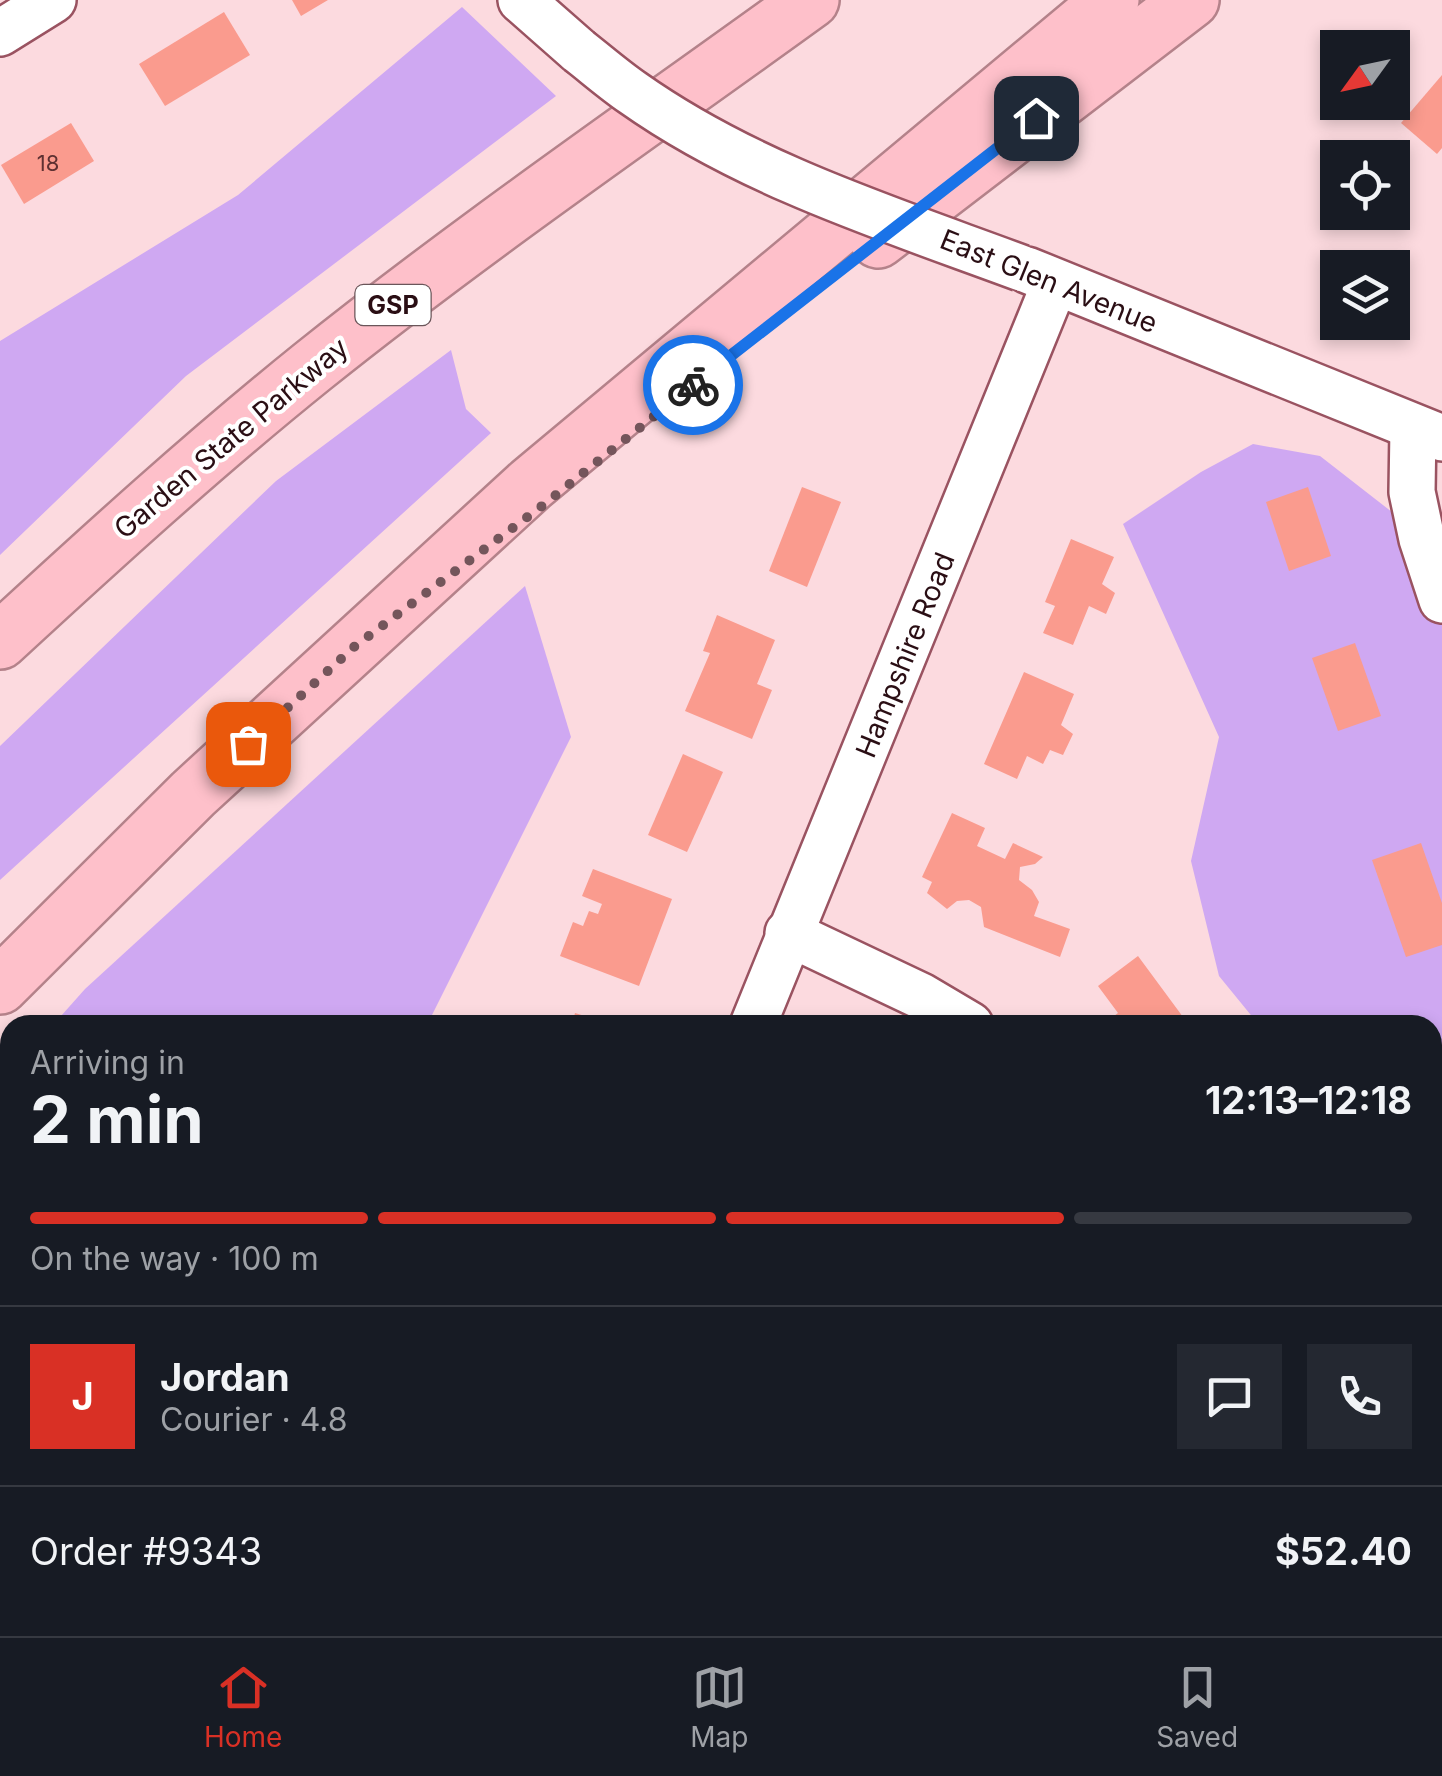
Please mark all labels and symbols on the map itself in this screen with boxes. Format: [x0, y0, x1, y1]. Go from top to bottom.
north arrow [1320, 30, 1410, 120]
pin [994, 76, 1079, 161]
house number: 18 [37, 150, 59, 176]
street label: East Glen Avenue [935, 222, 1163, 340]
road number: GSP [356, 285, 430, 325]
street label: Garden State Parkway [107, 330, 355, 546]
courier [643, 335, 743, 435]
street label: Hampshire Road [848, 548, 962, 762]
pin [206, 702, 291, 787]

